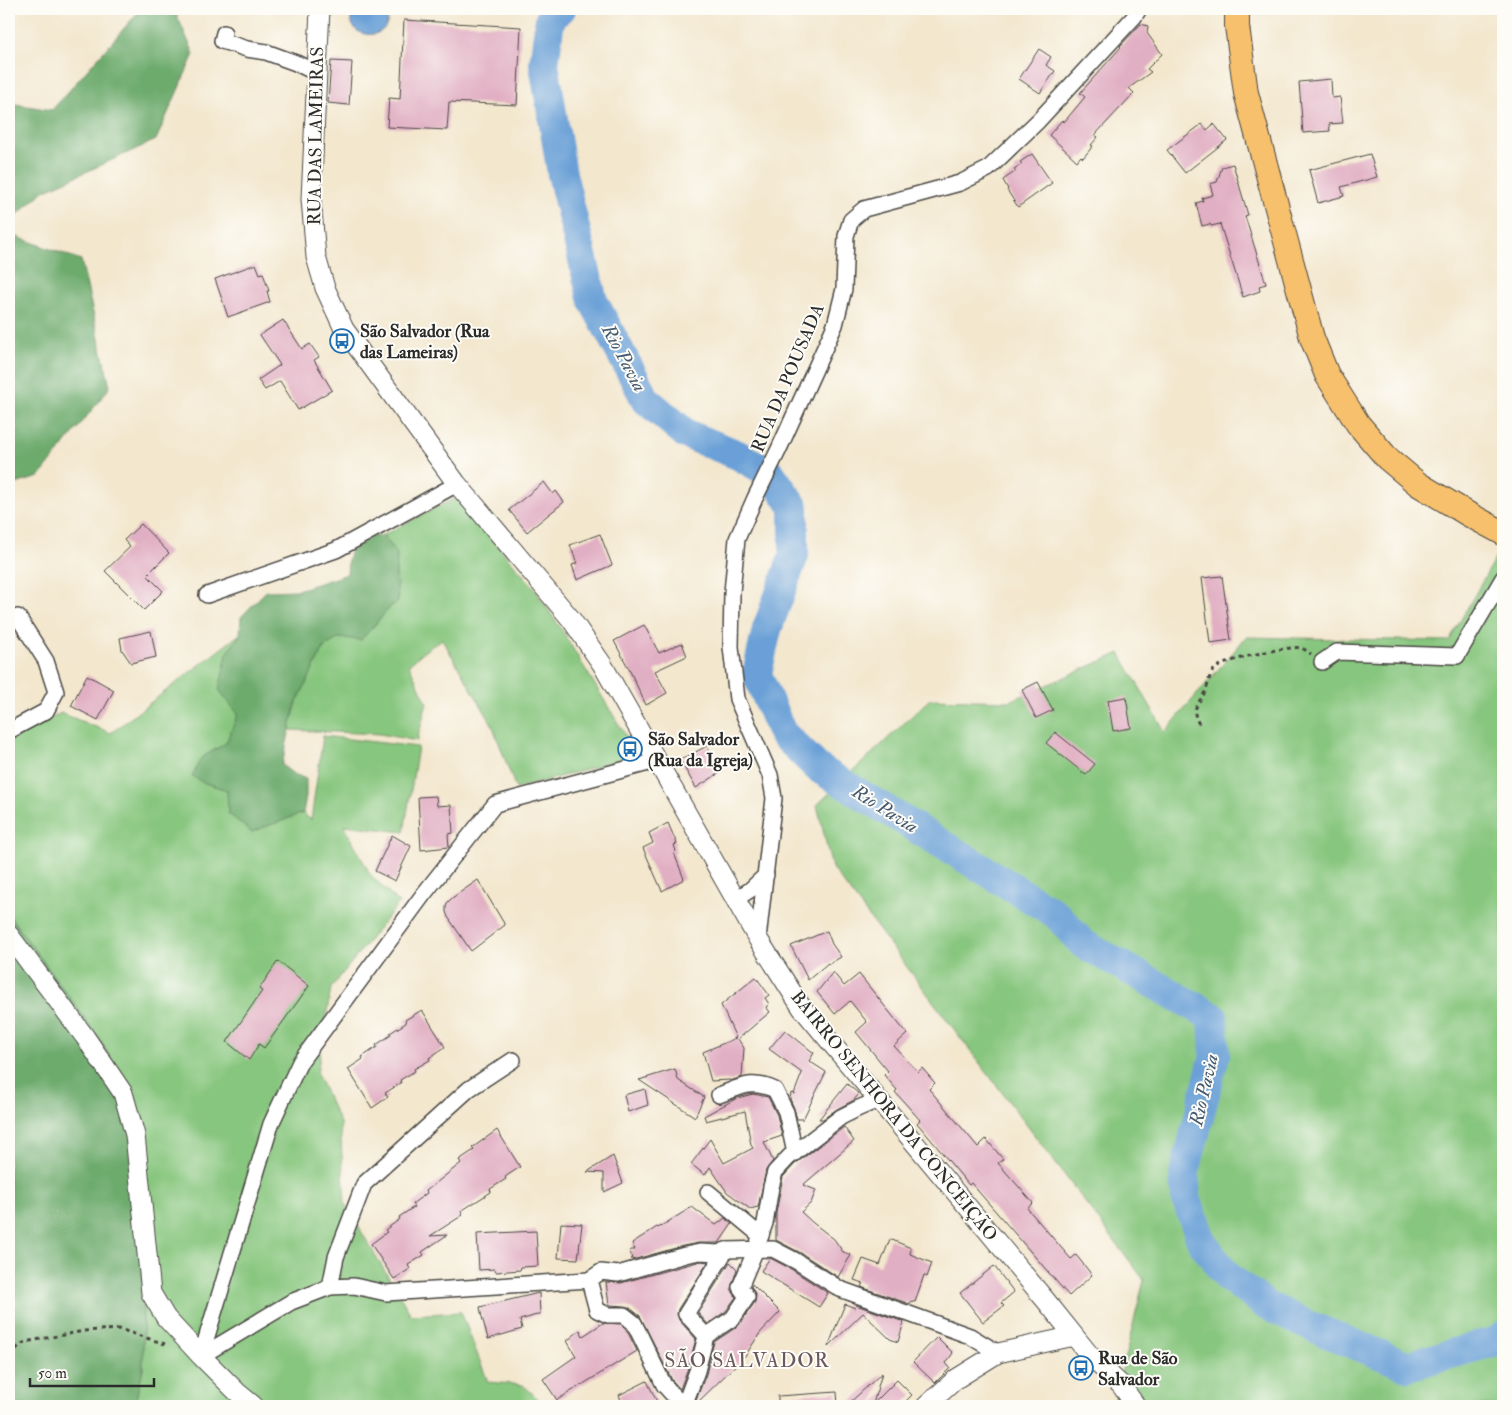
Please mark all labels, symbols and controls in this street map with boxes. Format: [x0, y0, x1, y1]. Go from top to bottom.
street label: RUA DAS LAMEIRAS [303, 46, 329, 226]
street label: RUA DA POUSADA [746, 300, 830, 456]
water label: Rio Pavia [596, 319, 652, 396]
place label: São Salvador (Rua das Lameiras) [360, 320, 490, 364]
bus stop icon: São Salvador (Rua das Lameiras) [329, 328, 355, 354]
place label: São Salvador (Rua da Igreja) [648, 728, 753, 772]
bus stop icon: São Salvador (Rua da Igreja) [617, 736, 643, 762]
water label: Rio Pavia [847, 779, 922, 839]
street label: BAIRRO SENHORA DA CONCEIÇÃO [786, 986, 1002, 1246]
water label: Rio Pavia [1184, 1052, 1224, 1129]
district label: SÃO SALVADOR [664, 1347, 830, 1373]
place label: Rua de São Salvador [1098, 1347, 1178, 1391]
scale bar [30, 1355, 154, 1387]
bus stop icon: Rua de São Salvador [1068, 1355, 1094, 1381]
text: 50 m [38, 1364, 67, 1383]

